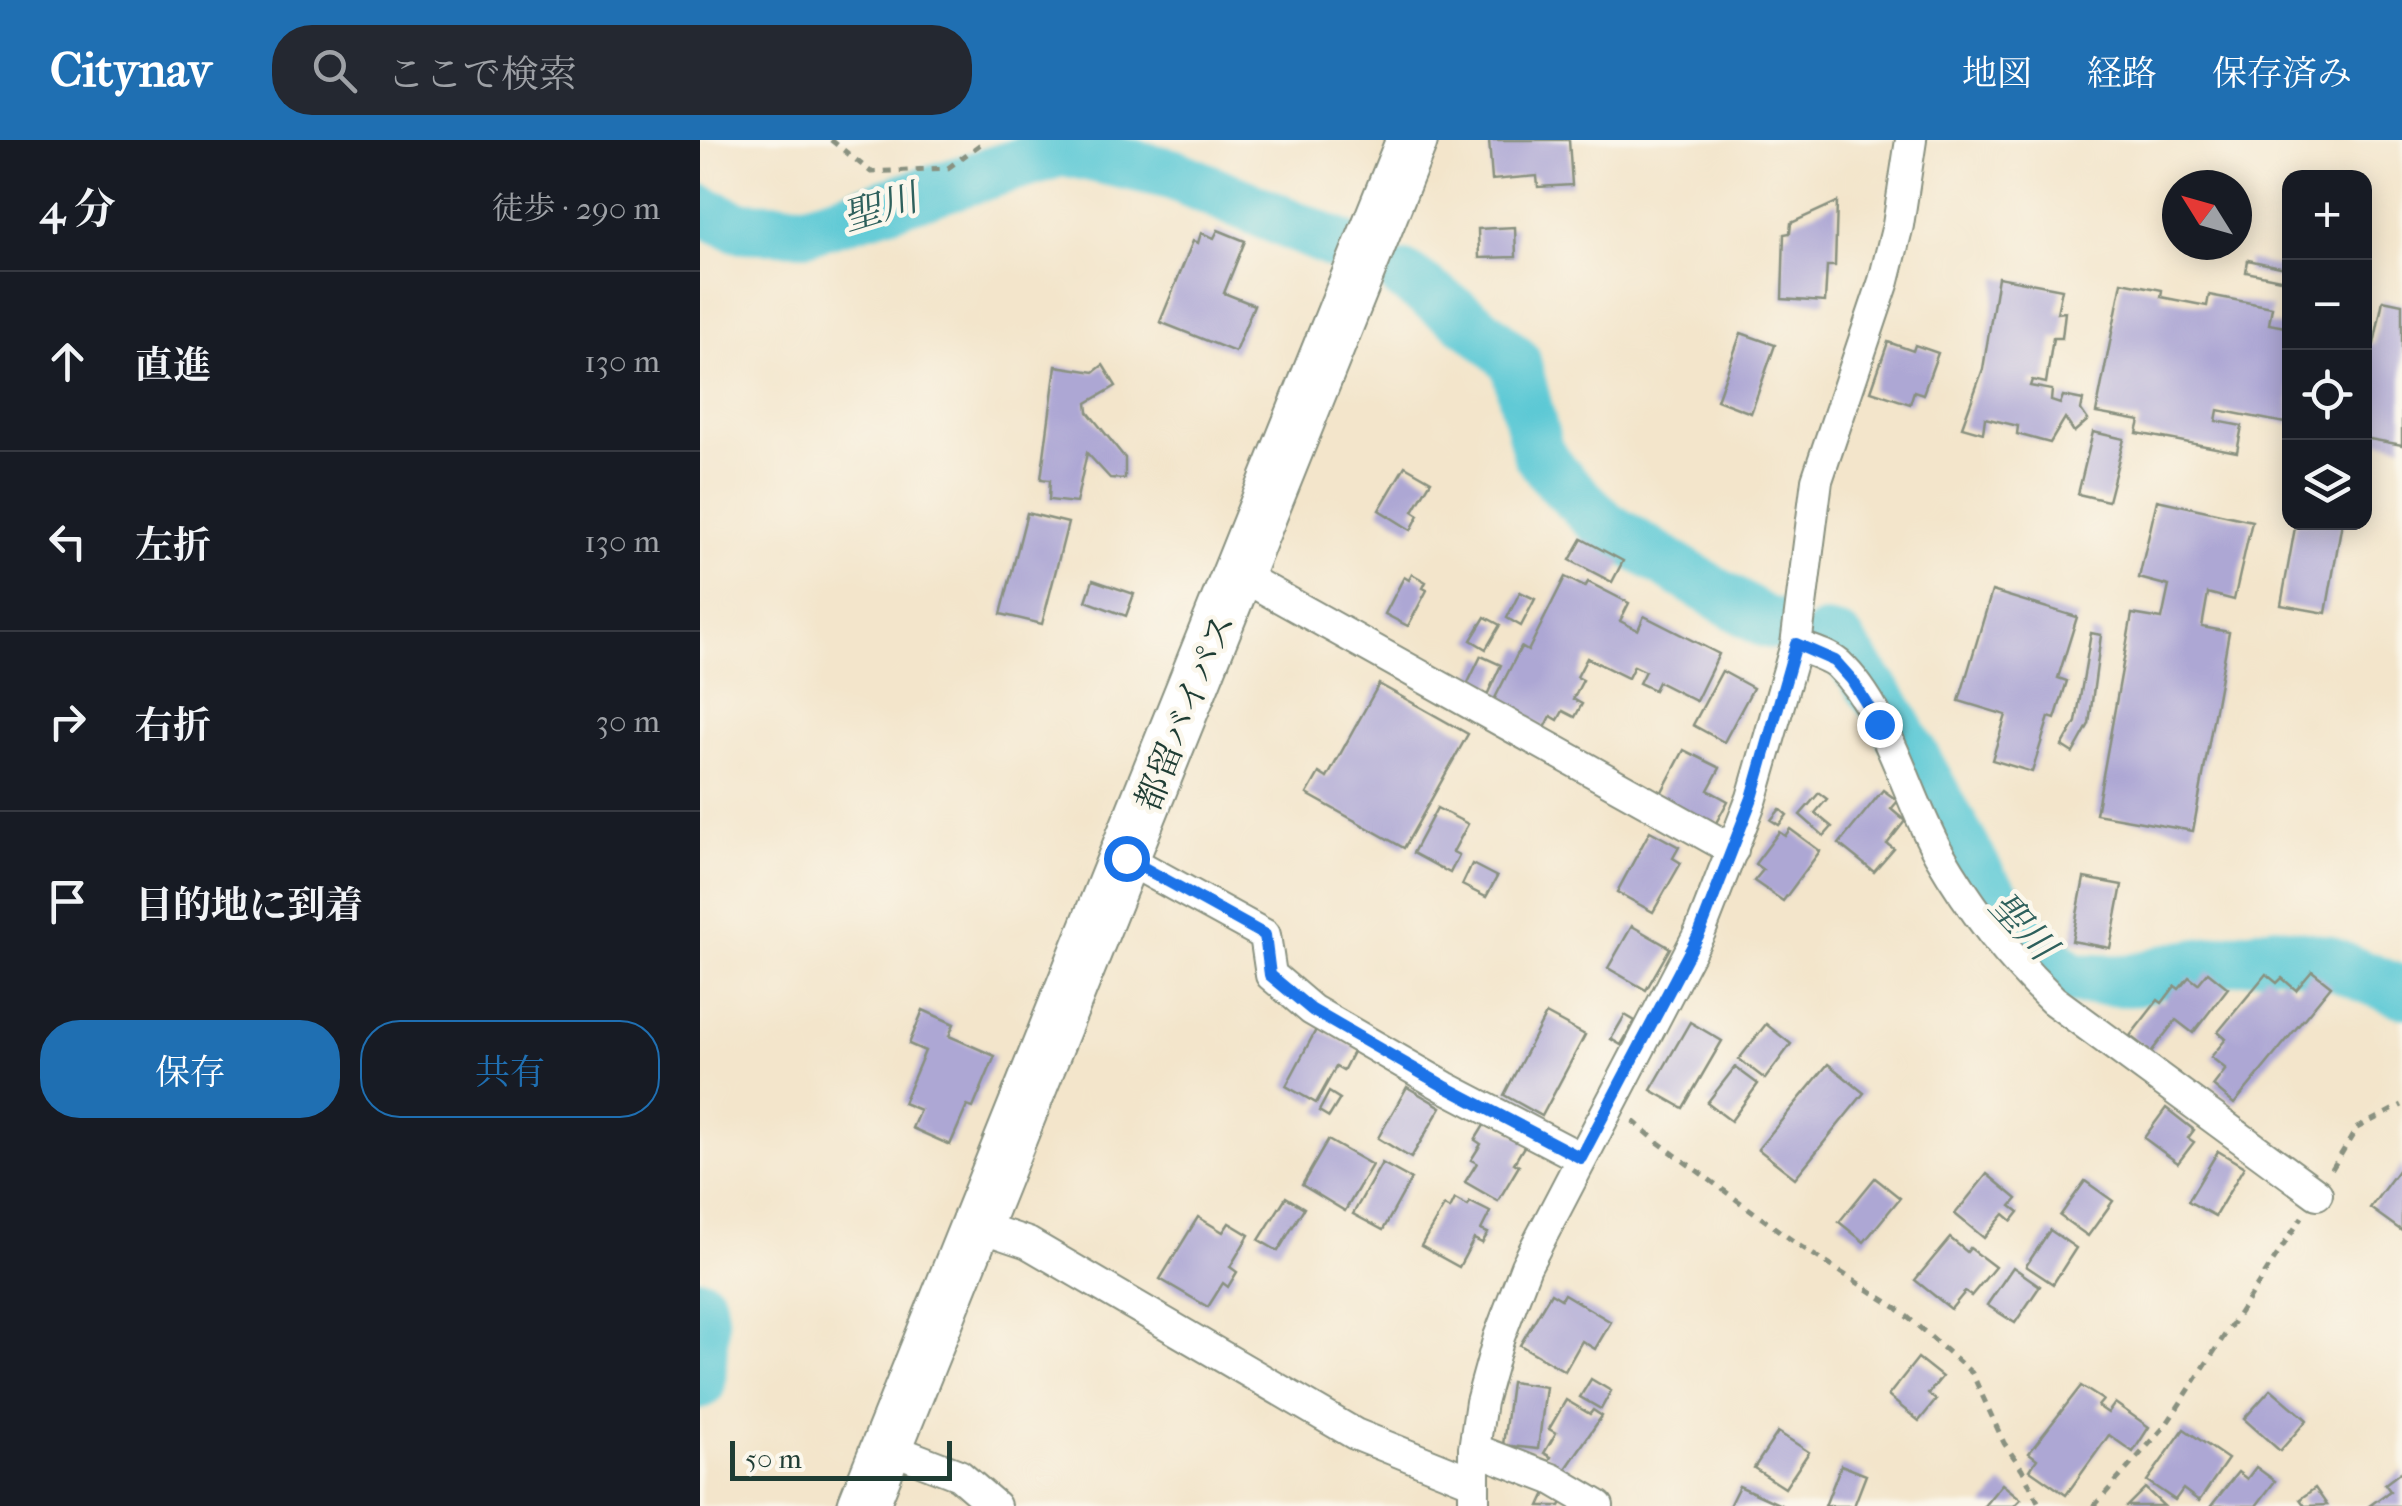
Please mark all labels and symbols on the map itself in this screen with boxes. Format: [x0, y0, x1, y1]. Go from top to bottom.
north arrow [2162, 170, 2252, 260]
water label: 聖川 [837, 174, 927, 240]
street label: 都留バイパス [1127, 607, 1244, 817]
route end [1857, 702, 1903, 748]
route start [1104, 836, 1150, 882]
water label: 聖川 [1980, 883, 2068, 972]
scale bar [730, 1436, 952, 1480]

